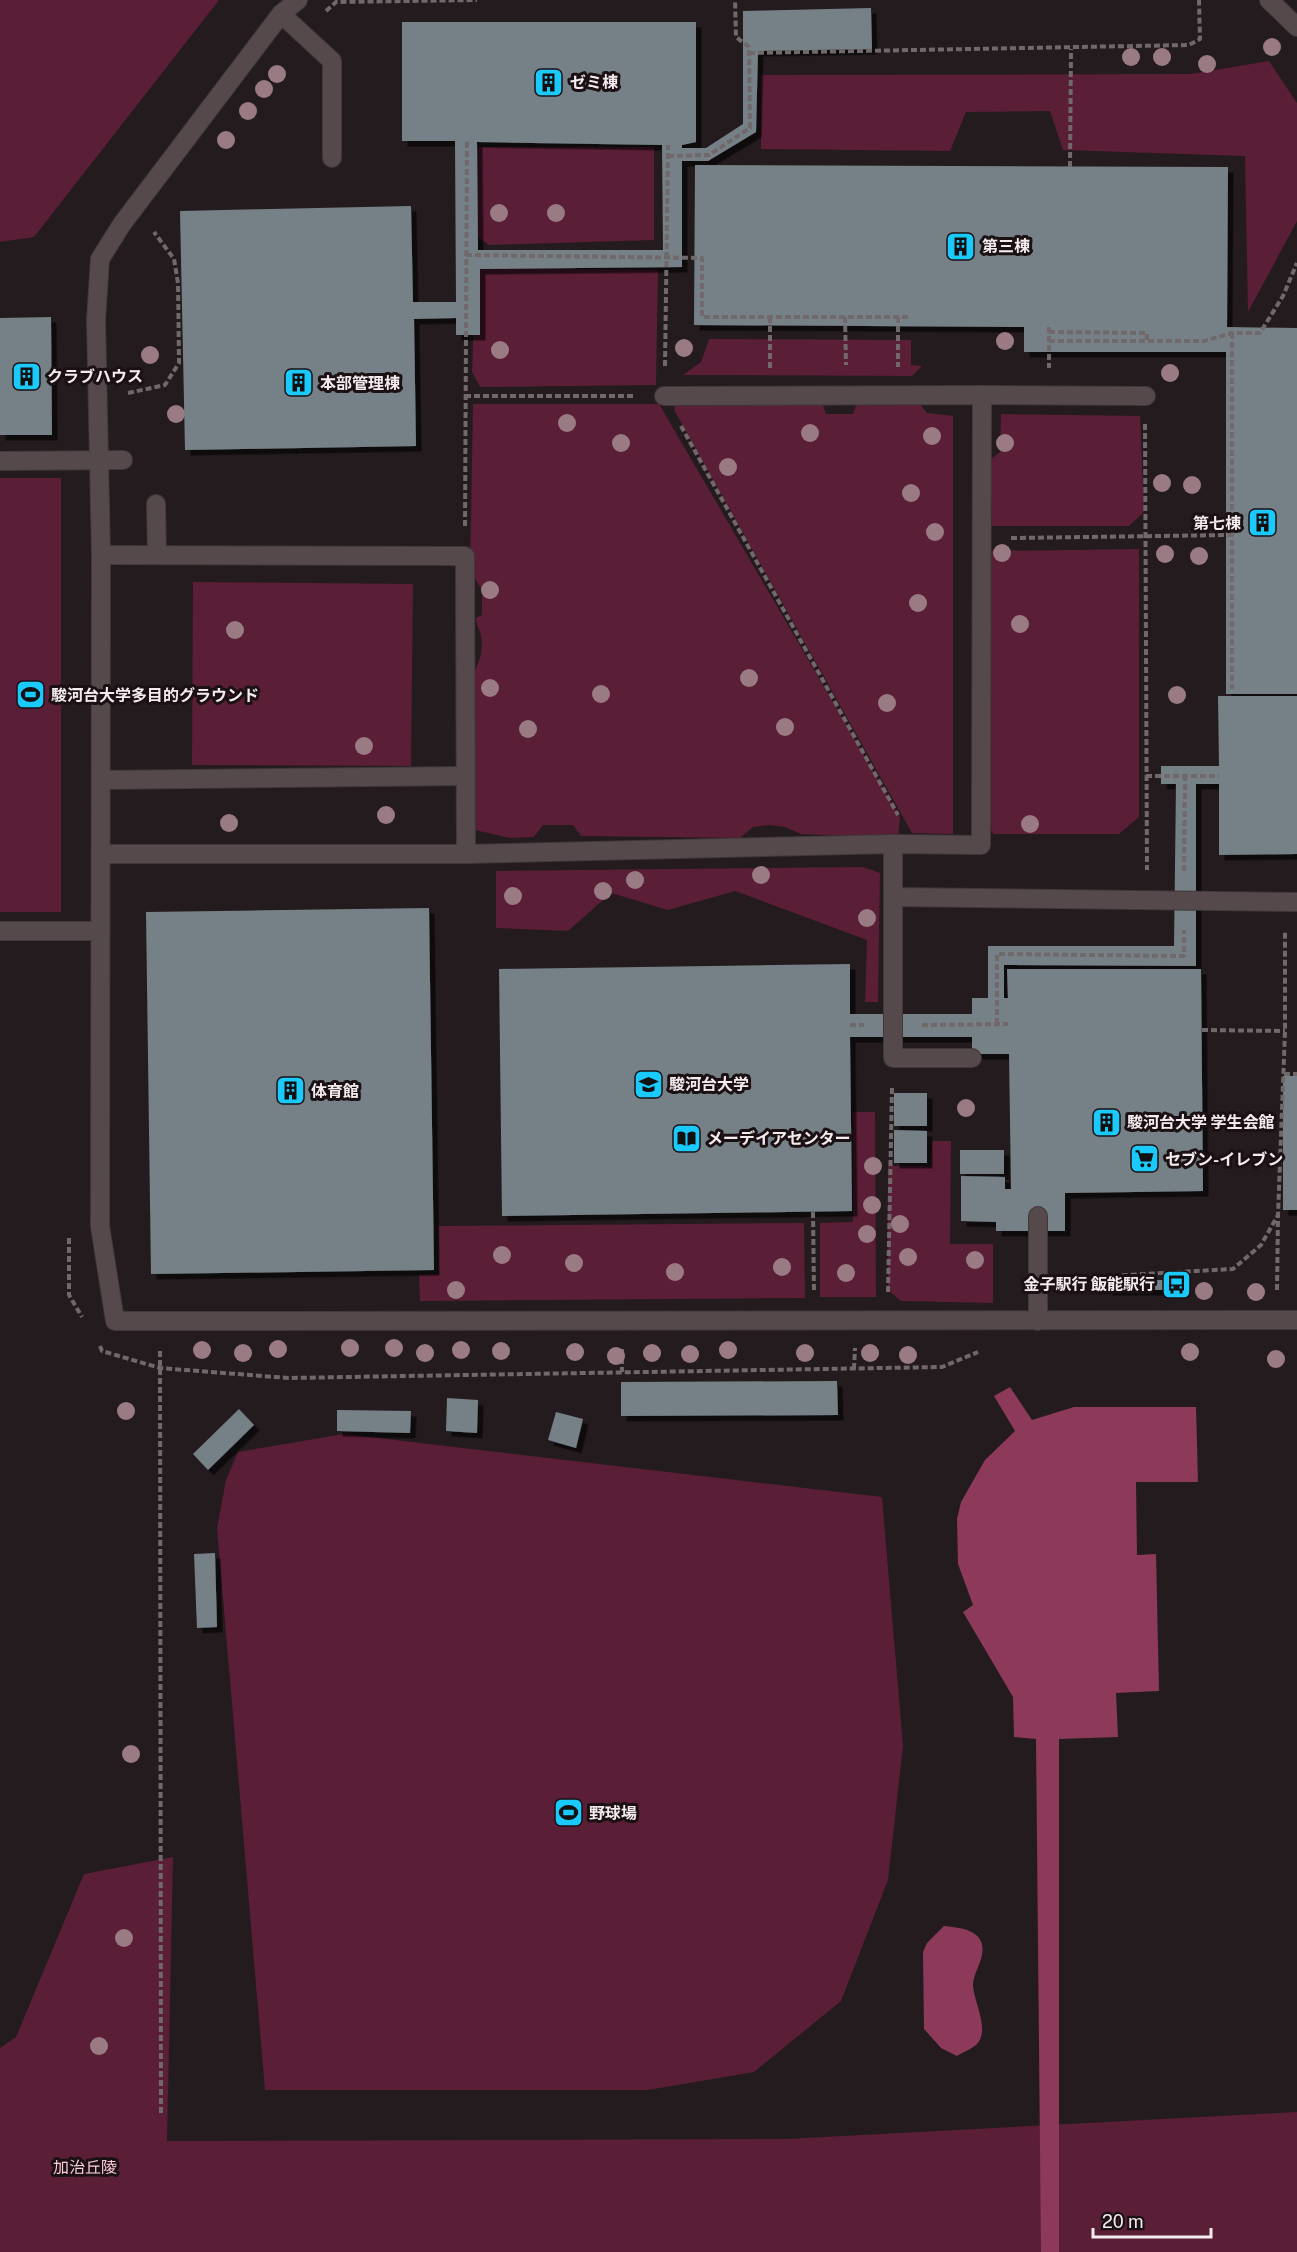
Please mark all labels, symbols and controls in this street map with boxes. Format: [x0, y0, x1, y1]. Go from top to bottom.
building icon: ゼミ棟 [533, 66, 565, 98]
place label: ゼミ棟 [570, 73, 618, 92]
building icon: 第三棟 [945, 230, 977, 262]
place label: 第三棟 [982, 237, 1030, 256]
building icon: クラブハウス [10, 360, 42, 392]
place label: クラブハウス [47, 367, 143, 386]
building icon: 本部管理棟 [283, 367, 315, 399]
place label: 本部管理棟 [320, 374, 400, 393]
building icon: 第七棟 [1246, 507, 1278, 539]
place label: 第七棟 [1193, 514, 1241, 533]
sports icon: 駿河台大学多目的グラウンド [14, 679, 46, 711]
place label: 駿河台大学多目的グラウンド [51, 686, 259, 705]
school or university icon: 駿河台大学 [632, 1068, 664, 1100]
building icon: 体育館 [274, 1075, 306, 1107]
place label: 駿河台大学 [669, 1075, 749, 1094]
place label: 体育館 [311, 1082, 359, 1101]
building icon: 駿河台大学 学生会館 [1090, 1106, 1122, 1138]
place label: 駿河台大学 学生会館 [1127, 1113, 1275, 1132]
library icon: メーデイアセンター [670, 1122, 702, 1154]
place label: メーデイアセンター [707, 1129, 851, 1148]
supermarket icon: セブン-イレブン [1128, 1143, 1160, 1175]
place label: セブン-イレブン [1165, 1150, 1283, 1169]
bus stop icon: 金子駅行 飯能駅行 [1160, 1268, 1192, 1300]
place label: 金子駅行 飯能駅行 [1023, 1275, 1155, 1294]
sports icon: 野球場 [552, 1797, 584, 1829]
place label: 野球場 [589, 1804, 637, 1823]
park label: 加治丘陵 [53, 2158, 117, 2177]
scale bar [1093, 2201, 1212, 2239]
text: 20 m [1102, 2211, 1144, 2232]

